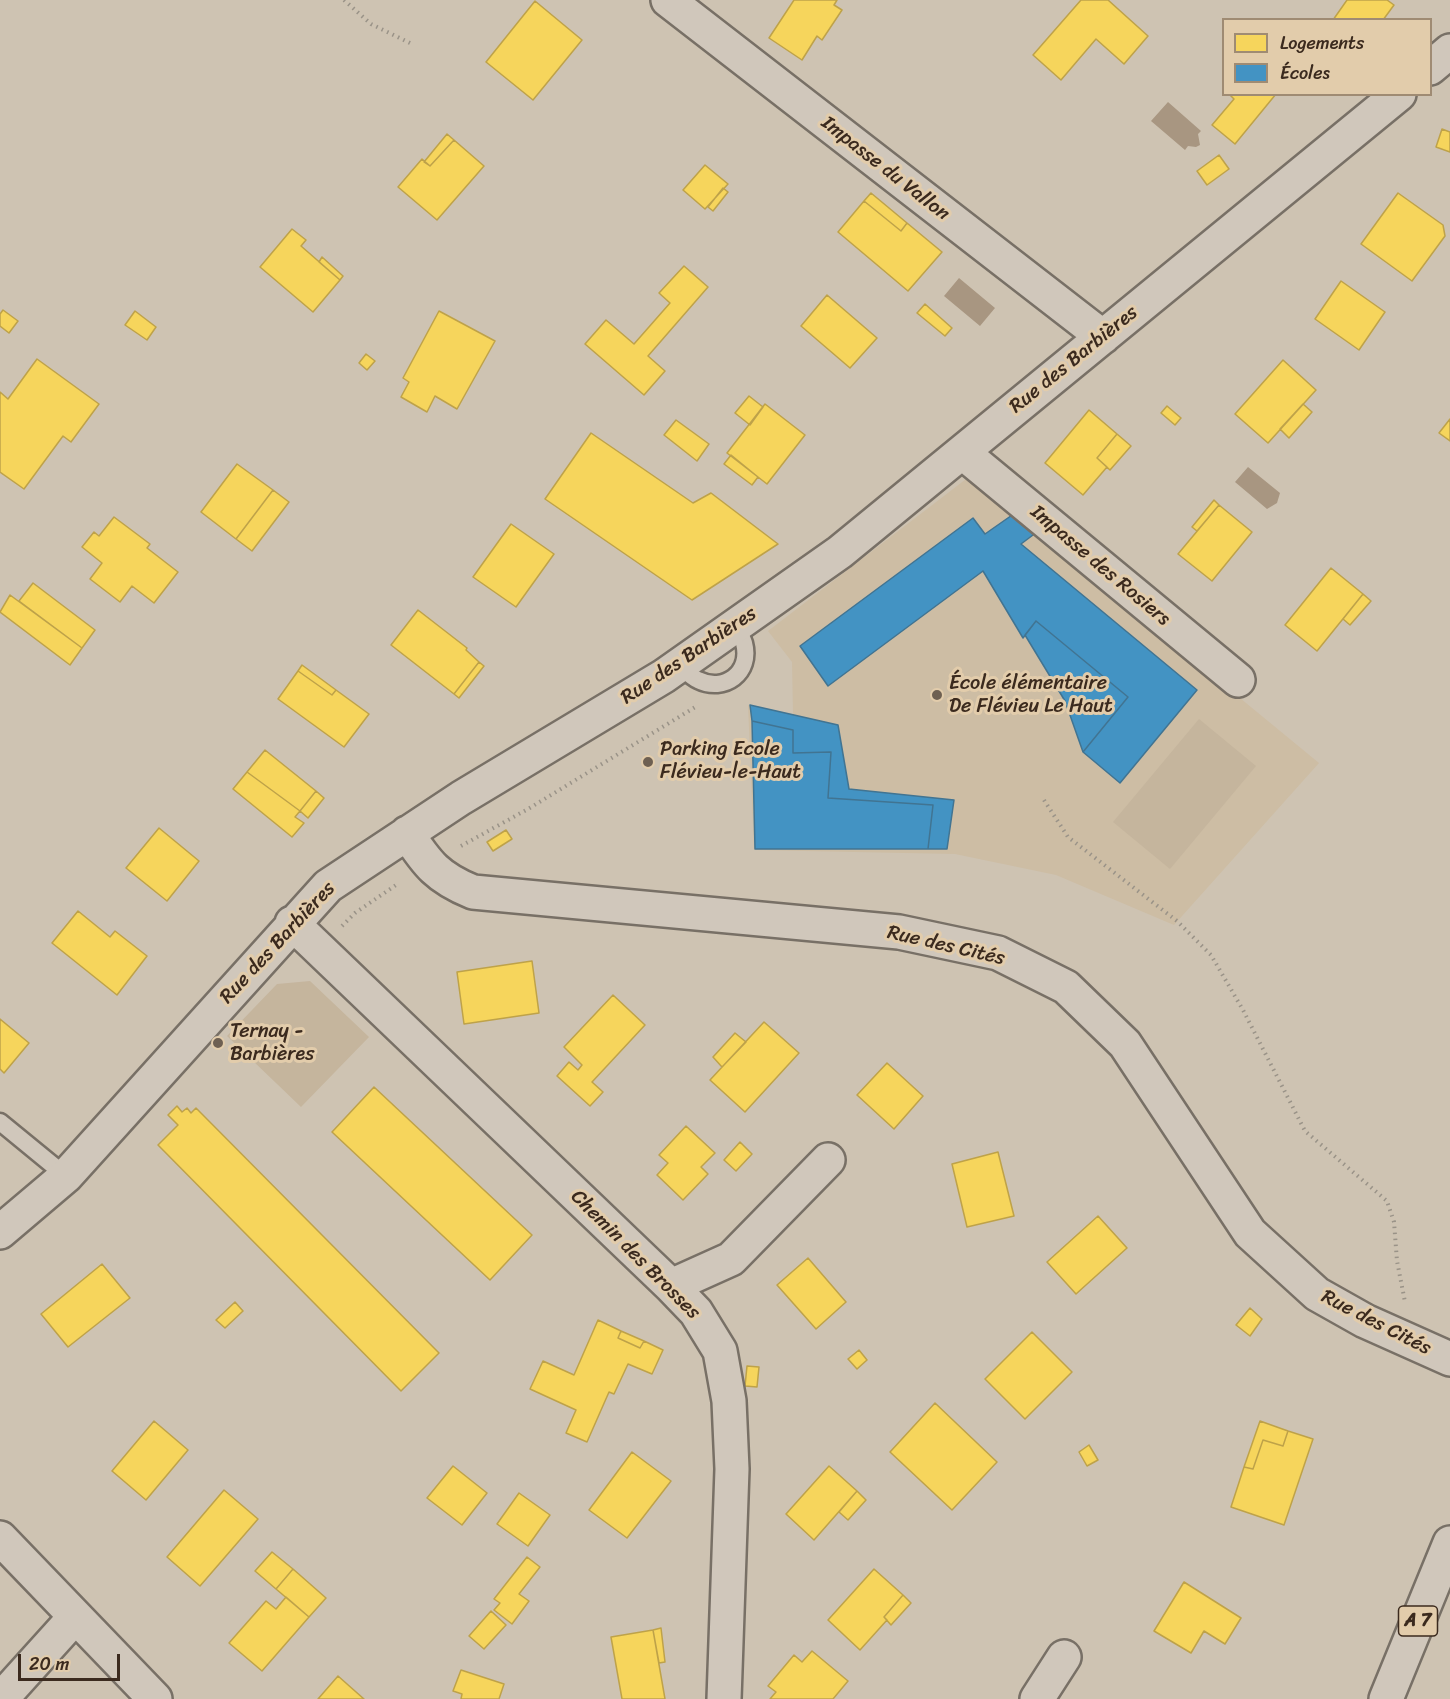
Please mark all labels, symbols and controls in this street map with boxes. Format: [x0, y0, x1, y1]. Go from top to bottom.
legend [1222, 18, 1432, 96]
text: Logements [1280, 27, 1364, 59]
text: Écoles [1280, 57, 1330, 89]
street label: Impasse du Vallon [816, 111, 954, 227]
street label: Rue des Barbières [1005, 301, 1143, 419]
street label: Impasse des Rosiers [1025, 501, 1175, 631]
street label: Rue des Barbières [617, 602, 761, 710]
place label: École élémentaire De Flévieu Le Haut [949, 672, 1113, 719]
marker: École élémentaire De Flévieu Le Haut [930, 688, 944, 702]
place label: Parking Ecole Flévieu-le-Haut [660, 738, 801, 785]
marker: Parking Ecole Flévieu-le-Haut [641, 755, 655, 769]
street label: Rue des Barbières [215, 877, 341, 1009]
street label: Rue des Cités [885, 921, 1007, 971]
place label: Ternay - Barbières [230, 1020, 314, 1067]
marker: Ternay - Barbières [211, 1036, 225, 1050]
street label: Chemin des Brosses [565, 1185, 705, 1325]
street label: Rue des Cités [1317, 1285, 1435, 1361]
road number: A 7 [1398, 1606, 1438, 1636]
scale bar [21, 1642, 123, 1680]
text: 20 m [29, 1648, 69, 1680]

